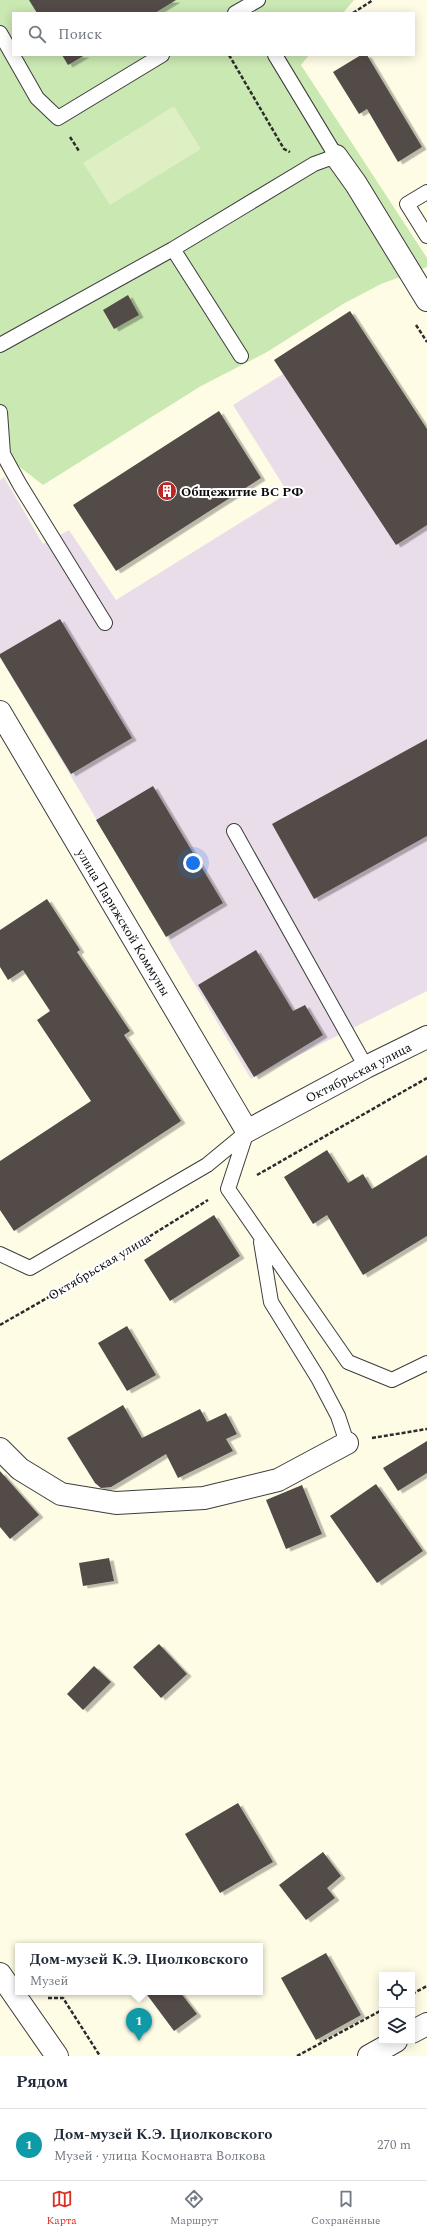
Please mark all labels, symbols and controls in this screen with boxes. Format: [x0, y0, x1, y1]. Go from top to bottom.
search box [12, 12, 415, 56]
icon: search [26, 23, 48, 45]
text: Поиск [58, 23, 102, 46]
building icon: Общежитие ВС РФ [156, 480, 178, 502]
place label: Общежитие ВС РФ [181, 482, 303, 502]
street label: улица Парижской Коммуны [71, 844, 175, 1000]
your location [183, 853, 203, 873]
street label: Октябрьская улица [302, 1037, 416, 1108]
street label: Октябрьская улица [44, 1228, 155, 1306]
popup [15, 1943, 263, 1995]
text: Дом-музей К.Э. Циолковского [30, 1948, 248, 1971]
text: Музей [30, 1971, 68, 1991]
map controls [379, 1972, 415, 2044]
button: locate [379, 1972, 415, 2008]
pin: 1 [126, 2008, 152, 2041]
button: layers [379, 2008, 415, 2044]
text: Рядом [16, 2069, 68, 2095]
text: Дом-музей К.Э. Циолковского [54, 2123, 273, 2146]
text: 1 [25, 2135, 33, 2155]
text: 270 m [377, 2135, 411, 2155]
text: Музей · улица Космонавта Волкова [54, 2146, 266, 2166]
tab: Карта [47, 2188, 77, 2229]
tab: Маршрут [170, 2188, 218, 2229]
tab: Сохранённые [311, 2188, 380, 2229]

